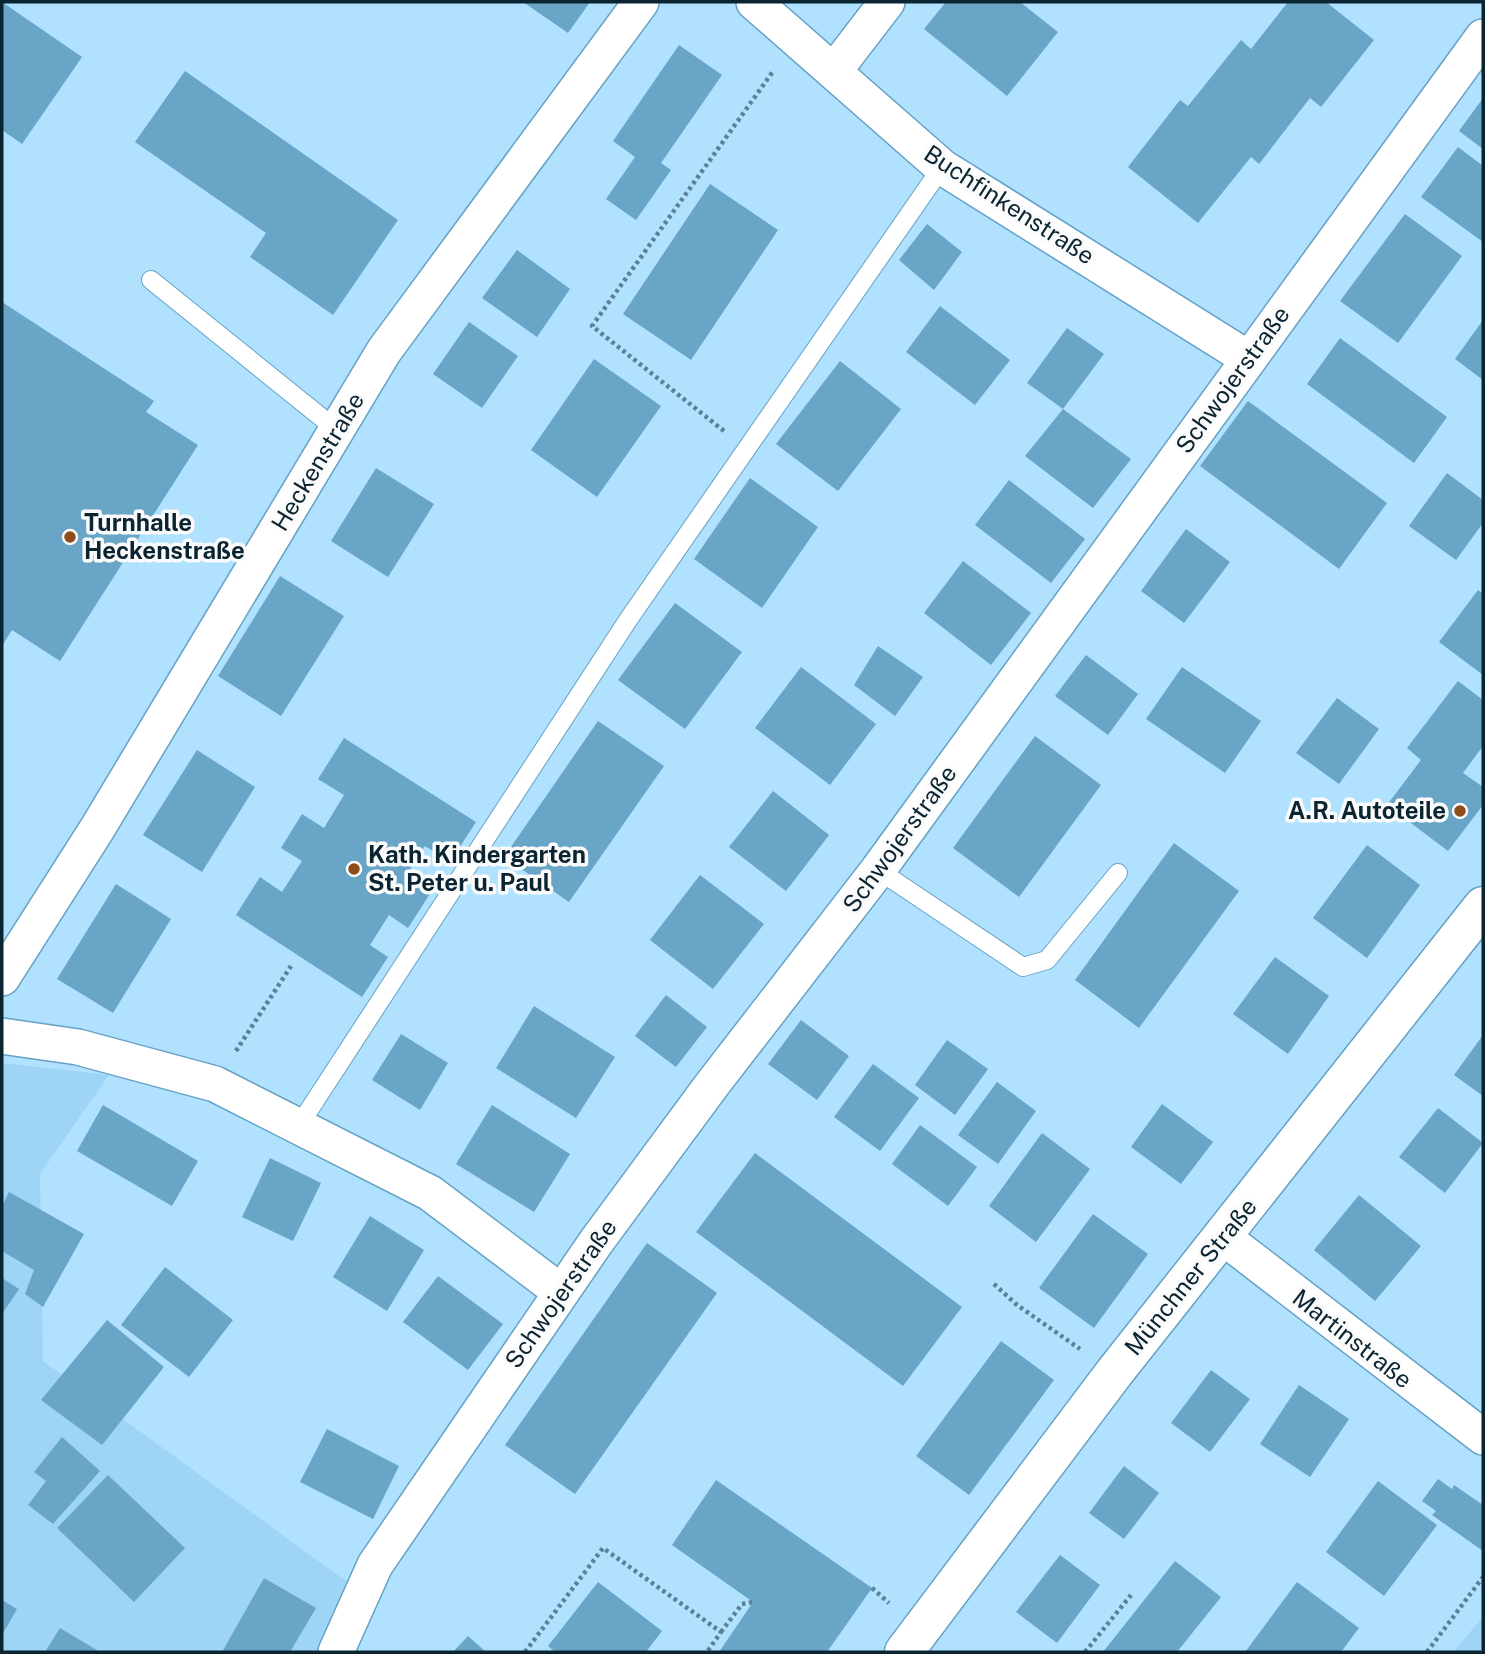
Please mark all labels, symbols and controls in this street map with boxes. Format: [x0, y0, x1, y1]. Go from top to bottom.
street label: Buchfinkenstraße [919, 139, 1100, 270]
street label: Schwojerstraße [1169, 300, 1295, 458]
street label: Heckenstraße [265, 387, 369, 536]
place label: Turnhalle Heckenstraße [84, 508, 245, 564]
marker: Turnhalle Heckenstraße [62, 529, 78, 545]
street label: Schwojerstraße [836, 759, 962, 917]
place label: A.R. Autoteile [1288, 796, 1446, 824]
marker: A.R. Autoteile [1452, 803, 1468, 819]
place label: Kath. Kindergarten St. Peter u. Paul [368, 840, 586, 896]
marker: Kath. Kindergarten St. Peter u. Paul [346, 861, 362, 877]
street label: Münchner Straße [1118, 1192, 1262, 1360]
street label: Schwojerstraße [499, 1214, 622, 1373]
street label: Martinstraße [1287, 1283, 1418, 1394]

